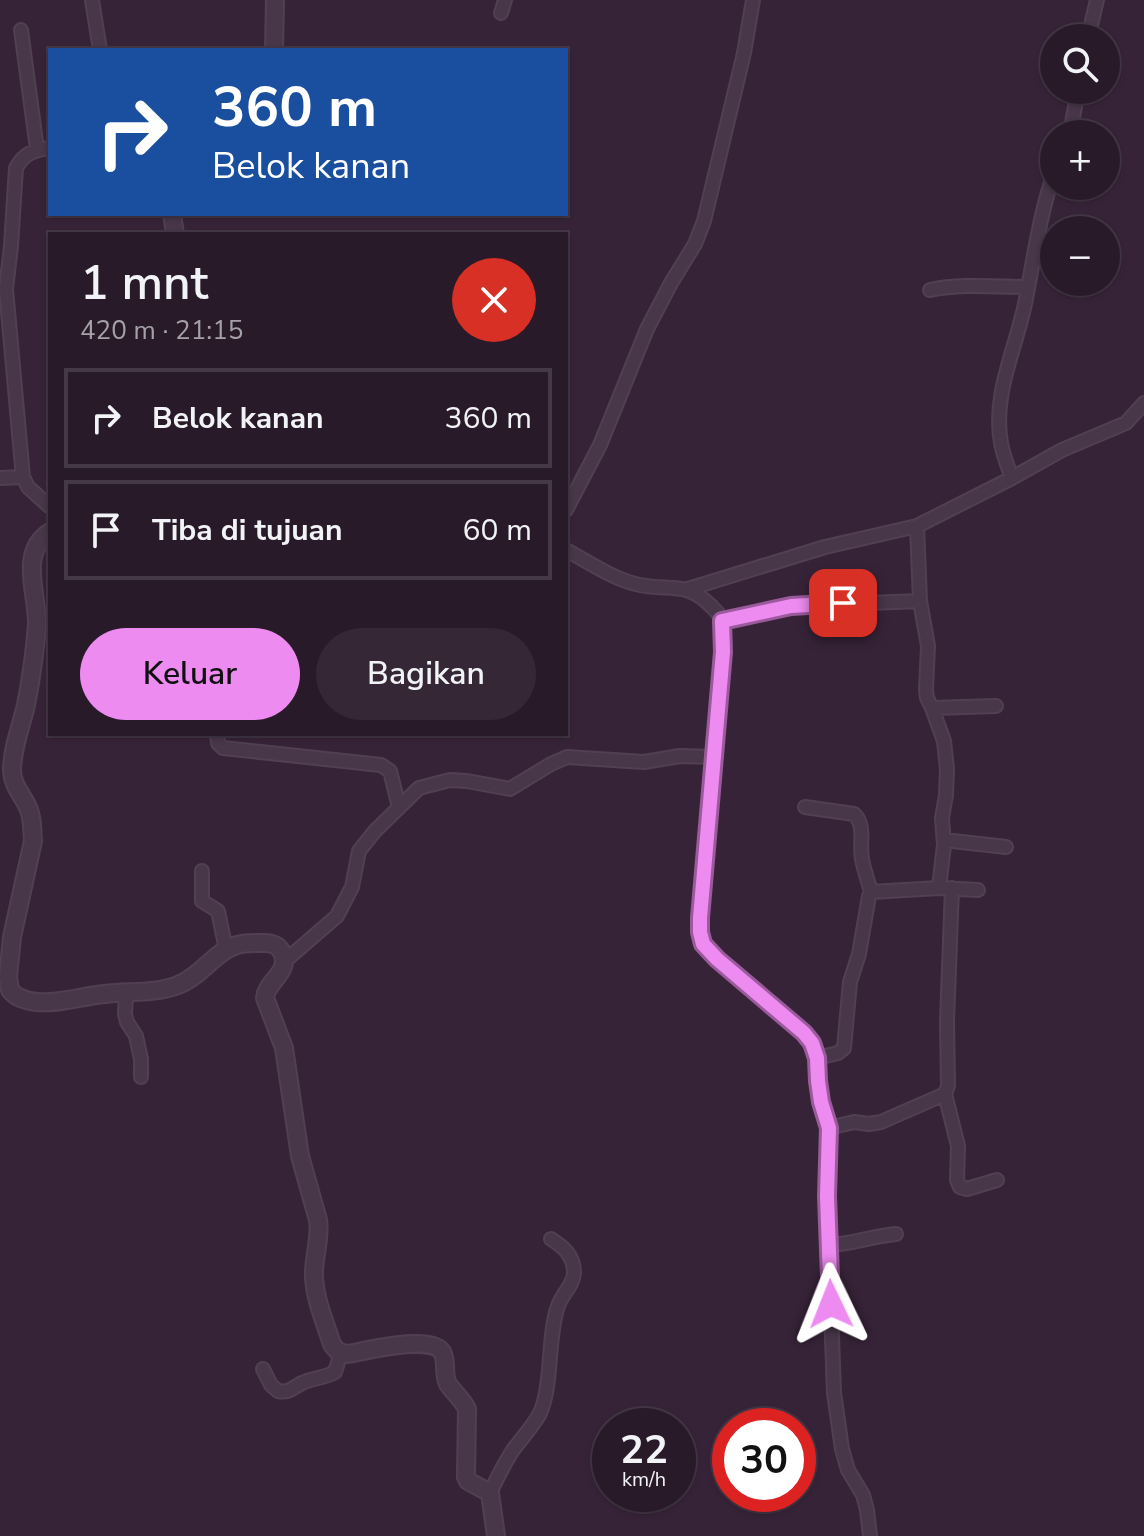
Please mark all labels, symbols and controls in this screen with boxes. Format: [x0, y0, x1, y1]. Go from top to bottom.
map controls [1040, 24, 1120, 296]
button: search [1040, 24, 1120, 104]
text: 360 m [212, 69, 377, 146]
icon: right [80, 80, 184, 184]
button: + [1040, 120, 1120, 200]
text: Belok kanan [212, 142, 410, 191]
button: − [1040, 216, 1120, 296]
text: 1 mnt [80, 250, 208, 316]
button: close [452, 258, 536, 342]
text: 420 m · 21:15 [80, 313, 243, 348]
icon: right [84, 396, 128, 440]
text: Belok kanan [152, 398, 324, 439]
text: 360 m [445, 398, 532, 439]
icon: arrive [84, 508, 128, 552]
text: Tiba di tujuan [152, 510, 343, 551]
text: 60 m [463, 510, 532, 551]
pin [809, 569, 877, 637]
icon: arrive [821, 581, 865, 625]
button: Keluar [80, 628, 300, 720]
button: Bagikan [316, 628, 536, 720]
position arrow [789, 1262, 873, 1346]
speed limit sign: 30 [712, 1408, 816, 1512]
text: 22 [620, 1423, 668, 1477]
text: km/h [622, 1466, 666, 1493]

